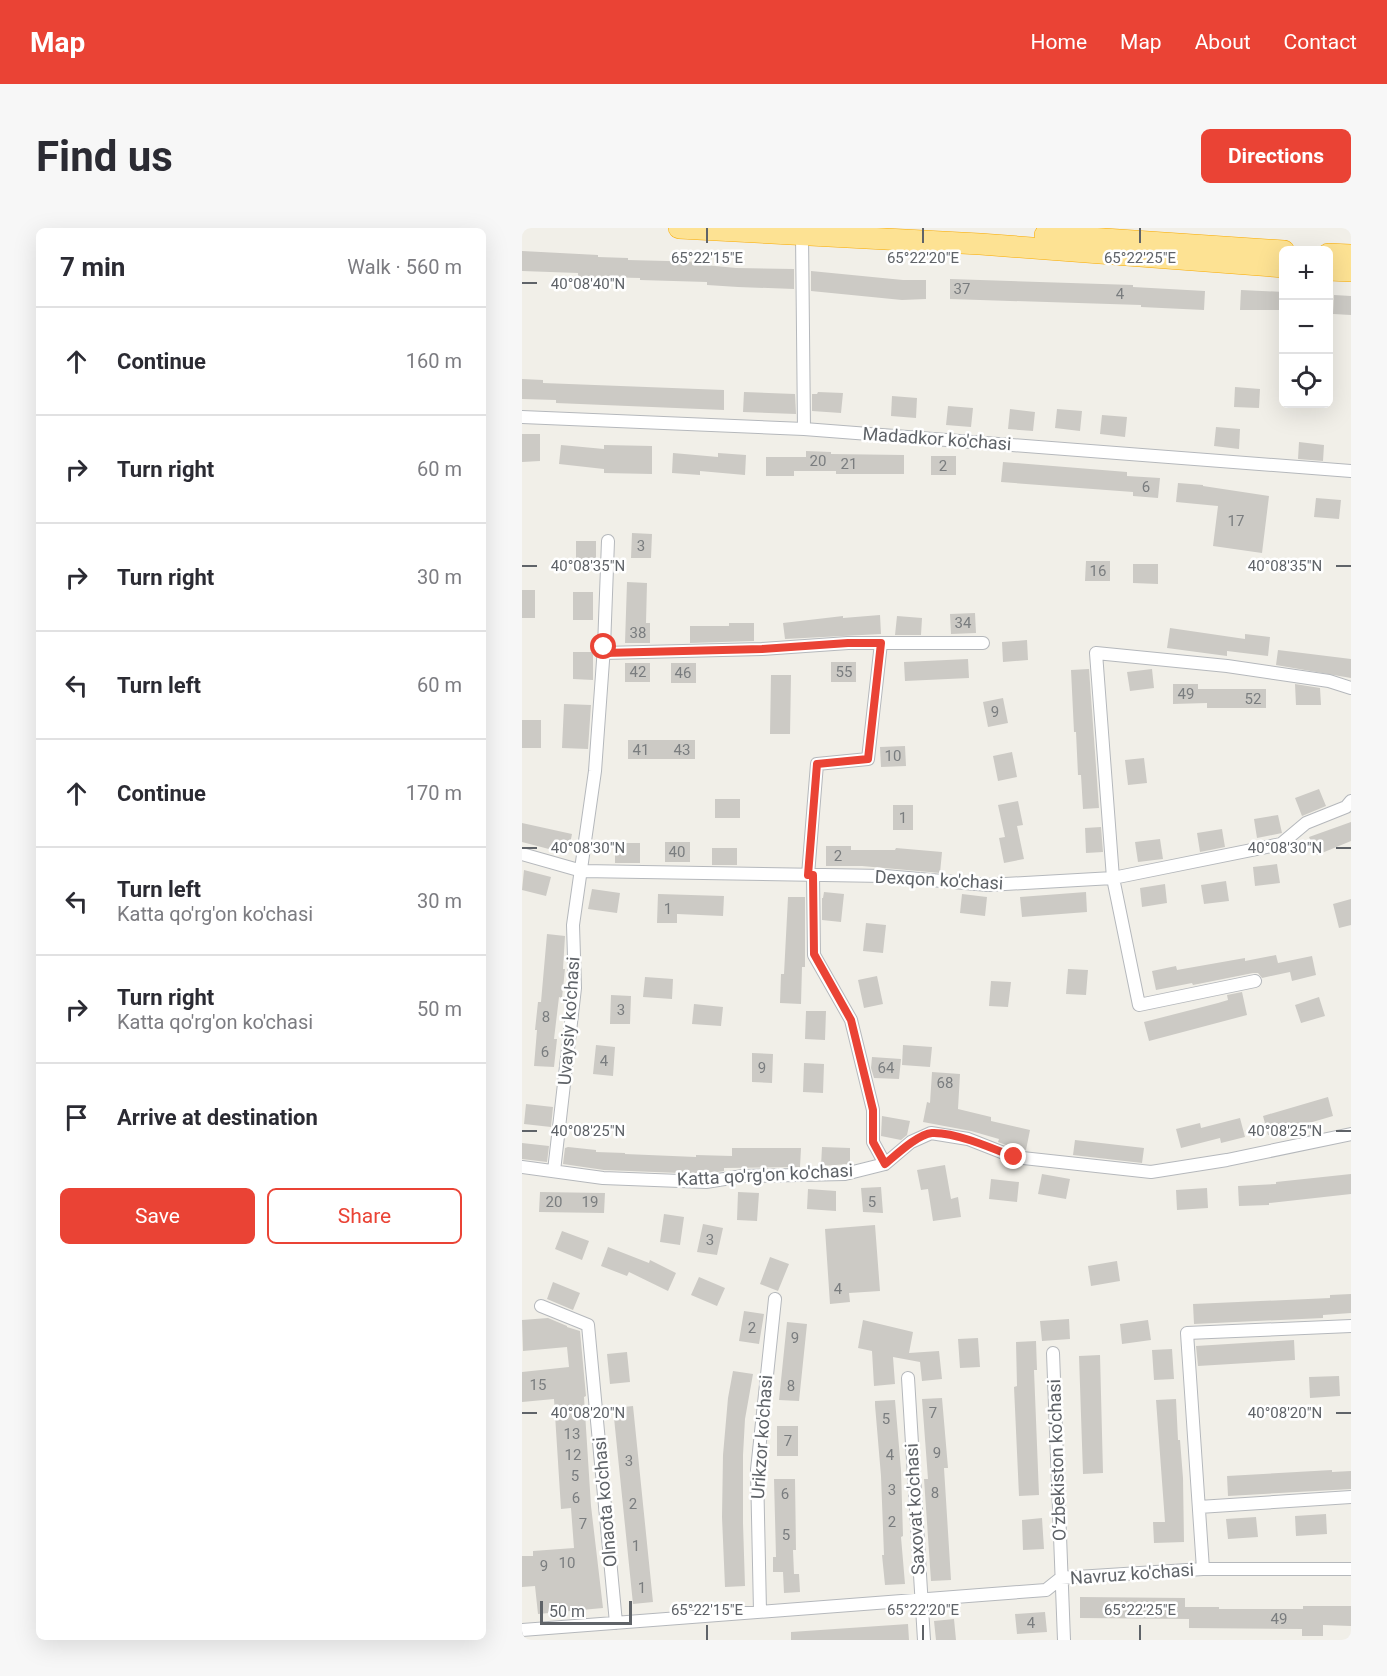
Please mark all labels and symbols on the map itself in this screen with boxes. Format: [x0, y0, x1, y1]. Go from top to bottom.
text: 65°22'15"E [671, 249, 744, 267]
text: 65°22'20"E [887, 249, 960, 267]
text: 65°22'25"E [1104, 249, 1177, 267]
text: 40°08'40"N [551, 275, 625, 293]
house number: 37 [954, 280, 970, 298]
house number: 4 [1116, 285, 1125, 303]
street label: Madadkor ko'chasi [862, 423, 1012, 454]
house number: 20 [810, 452, 826, 470]
house number: 21 [841, 455, 857, 473]
house number: 2 [939, 457, 947, 475]
house number: 6 [1142, 478, 1150, 496]
house number: 17 [1228, 512, 1244, 530]
house number: 3 [637, 537, 645, 555]
text: 40°08'35"N [551, 557, 625, 575]
text: 40°08'35"N [1248, 557, 1322, 575]
house number: 16 [1090, 562, 1106, 580]
house number: 34 [955, 614, 972, 632]
house number: 38 [630, 624, 646, 642]
route start [590, 633, 616, 659]
house number: 42 [630, 663, 646, 681]
house number: 55 [836, 663, 852, 681]
house number: 46 [675, 664, 691, 682]
house number: 49 [1178, 685, 1194, 703]
house number: 52 [1245, 690, 1261, 708]
house number: 9 [991, 703, 999, 721]
house number: 41 [633, 741, 649, 759]
house number: 43 [674, 741, 690, 759]
house number: 10 [885, 747, 901, 765]
house number: 1 [899, 809, 907, 827]
text: 40°08'30"N [551, 839, 625, 857]
text: 40°08'30"N [1248, 839, 1322, 857]
house number: 40 [669, 843, 685, 861]
house number: 2 [834, 847, 842, 865]
street label: Dexqon ko'chasi [874, 866, 1004, 893]
house number: 1 [664, 900, 672, 918]
street label: Uvaysiy ko'chasi [554, 956, 583, 1086]
house number: 3 [617, 1001, 625, 1019]
house number: 8 [542, 1008, 550, 1026]
house number: 6 [541, 1043, 549, 1061]
house number: 4 [600, 1052, 609, 1070]
house number: 9 [758, 1059, 766, 1077]
house number: 64 [878, 1059, 895, 1077]
house number: 68 [937, 1074, 953, 1092]
text: 40°08'25"N [551, 1122, 625, 1140]
text: 40°08'25"N [1248, 1122, 1322, 1140]
route end [1000, 1143, 1026, 1169]
street label: Katta qo'rg'on ko'chasi [676, 1159, 854, 1190]
house number: 20 [546, 1193, 562, 1211]
house number: 19 [582, 1193, 598, 1211]
house number: 5 [868, 1193, 876, 1211]
house number: 3 [706, 1231, 714, 1249]
house number: 4 [834, 1280, 843, 1298]
house number: 2 [748, 1319, 756, 1337]
house number: 9 [791, 1329, 799, 1347]
street label: Urikzor ko'chasi [747, 1374, 776, 1500]
house number: 15 [530, 1376, 546, 1394]
house number: 8 [787, 1377, 795, 1395]
street label: O‘zbekiston ko‘chasi [1043, 1379, 1070, 1541]
text: 40°08'20"N [551, 1404, 625, 1422]
house number: 7 [929, 1404, 937, 1422]
text: 40°08'20"N [1248, 1404, 1322, 1422]
house number: 5 [882, 1410, 890, 1428]
house number: 13 [564, 1425, 580, 1443]
house number: 7 [784, 1432, 792, 1450]
street label: Olnaota ko'chasi [588, 1436, 621, 1568]
street label: Saxovat ko'chasi [901, 1443, 928, 1575]
house number: 9 [933, 1444, 941, 1462]
house number: 12 [565, 1446, 581, 1464]
house number: 4 [886, 1446, 895, 1464]
house number: 3 [625, 1452, 633, 1470]
house number: 5 [571, 1467, 579, 1485]
house number: 3 [888, 1481, 896, 1499]
house number: 8 [931, 1484, 939, 1502]
house number: 6 [781, 1485, 789, 1503]
house number: 6 [572, 1489, 580, 1507]
house number: 2 [629, 1495, 637, 1513]
house number: 2 [888, 1513, 896, 1531]
house number: 7 [579, 1515, 587, 1533]
house number: 5 [782, 1526, 790, 1544]
house number: 1 [632, 1537, 640, 1555]
house number: 10 [559, 1554, 575, 1572]
house number: 9 [540, 1557, 548, 1575]
street label: Navruz ko'chasi [1069, 1559, 1195, 1588]
house number: 1 [638, 1579, 646, 1597]
scale bar [540, 1598, 632, 1626]
text: 65°22'15"E [671, 1601, 744, 1619]
text: 65°22'20"E [887, 1601, 960, 1619]
text: 65°22'25"E [1104, 1601, 1177, 1619]
house number: 49 [1271, 1610, 1287, 1628]
house number: 4 [1027, 1614, 1036, 1632]

